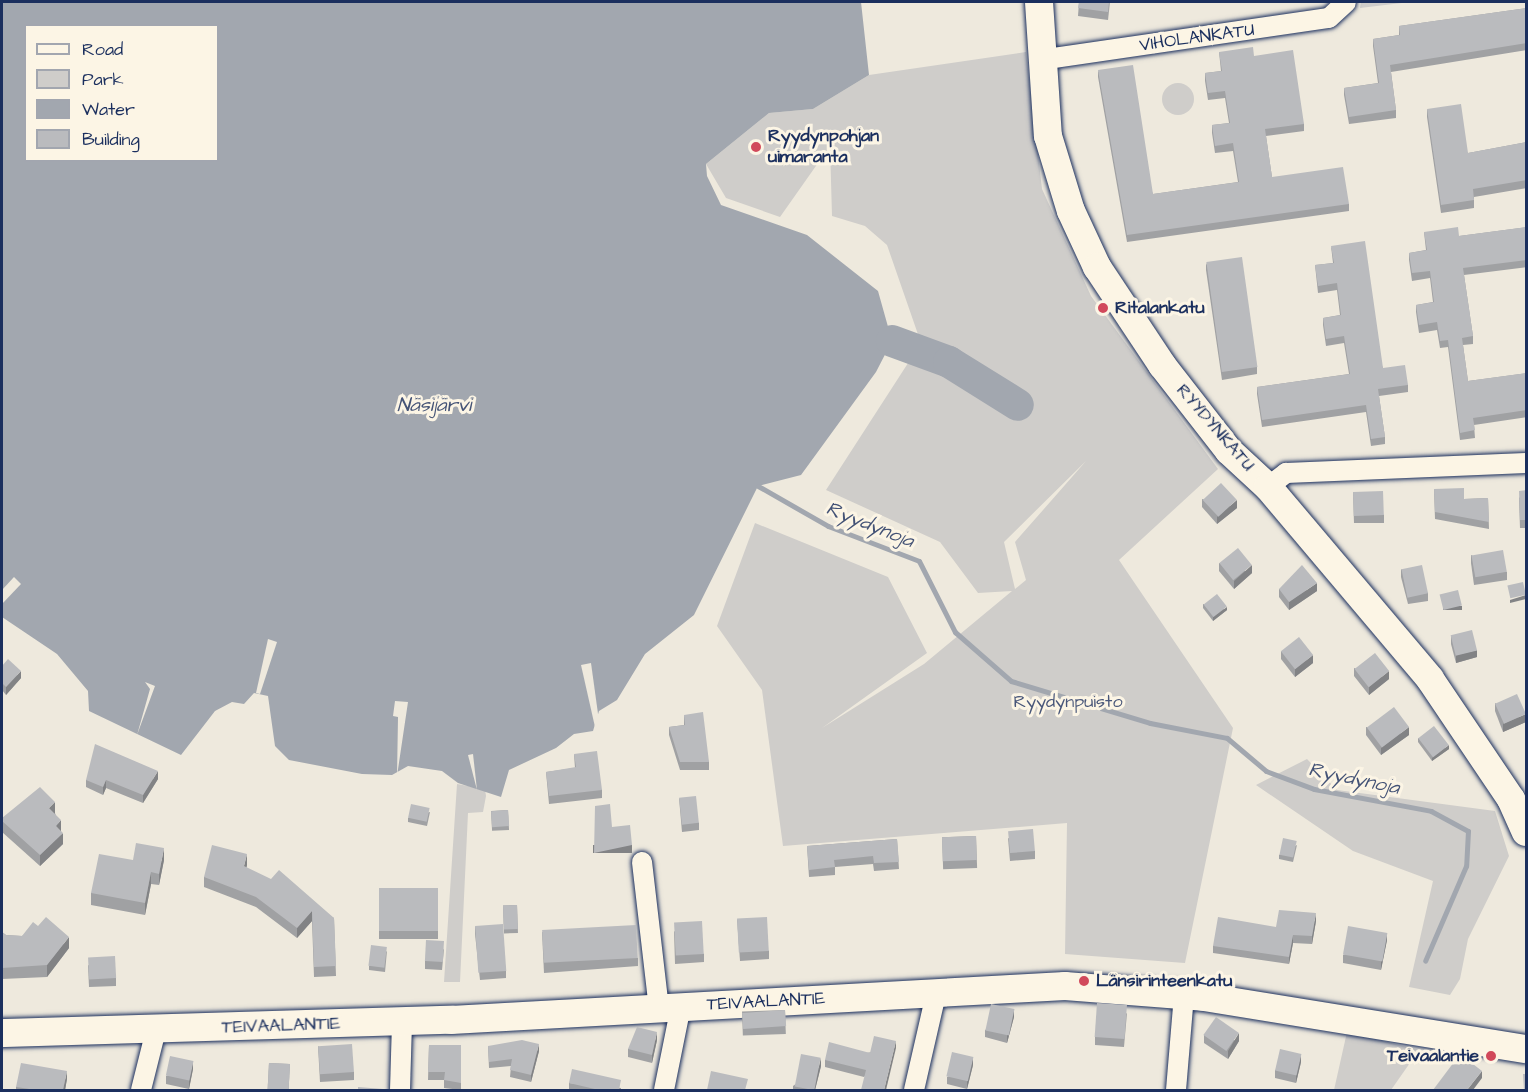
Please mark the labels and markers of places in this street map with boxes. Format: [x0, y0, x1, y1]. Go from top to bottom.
place label: Ryydynpohjan uimaranta [768, 126, 879, 168]
marker: Ryydynpohjan uimaranta [749, 140, 763, 154]
place label: Ritalankatu [1115, 297, 1205, 319]
marker: Ritalankatu [1096, 301, 1110, 315]
place label: Länsirinteenkatu [1096, 970, 1232, 992]
marker: Länsirinteenkatu [1077, 974, 1091, 988]
place label: Teivaalantie [1387, 1045, 1479, 1067]
marker: Teivaalantie [1484, 1049, 1498, 1063]

